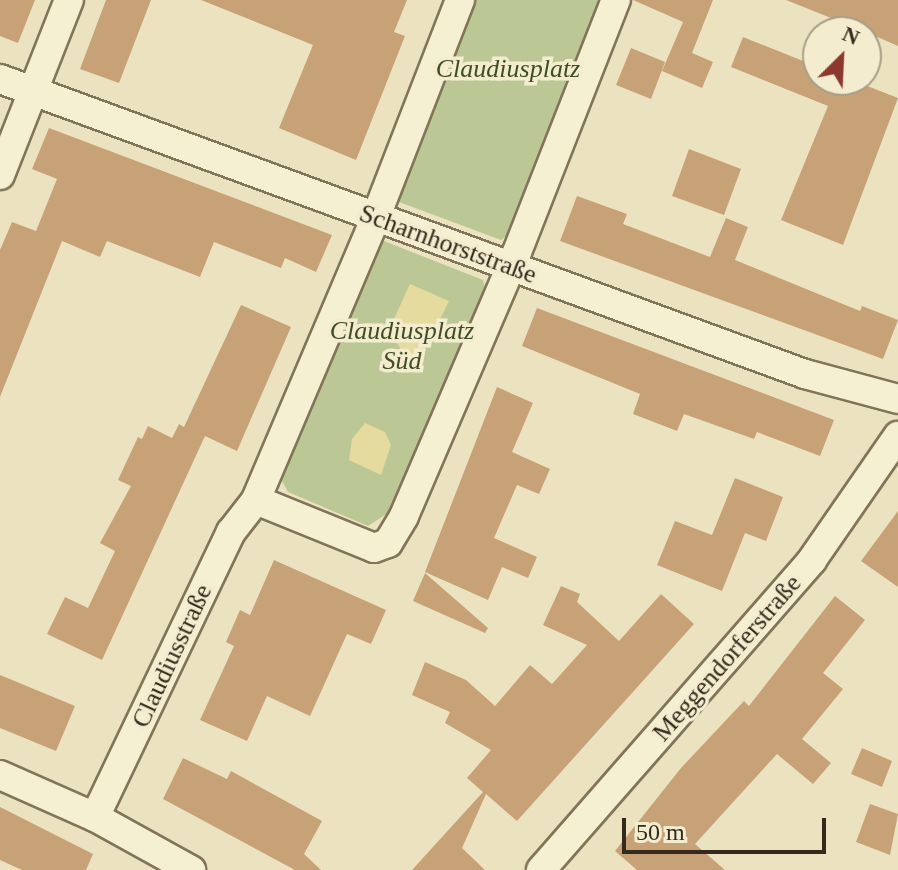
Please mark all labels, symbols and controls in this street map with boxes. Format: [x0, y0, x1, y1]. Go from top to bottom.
north arrow [802, 16, 882, 96]
text: N [839, 21, 863, 50]
park label: Claudiusplatz [436, 53, 580, 85]
street label: Scharnhorststraße [355, 197, 541, 291]
park label: Claudiusplatz Süd [330, 315, 474, 376]
street label: Meggendorferstraße [646, 568, 808, 748]
street label: Claudiusstraße [125, 579, 219, 733]
scale bar [626, 802, 830, 852]
text: 50 m [636, 819, 685, 845]

